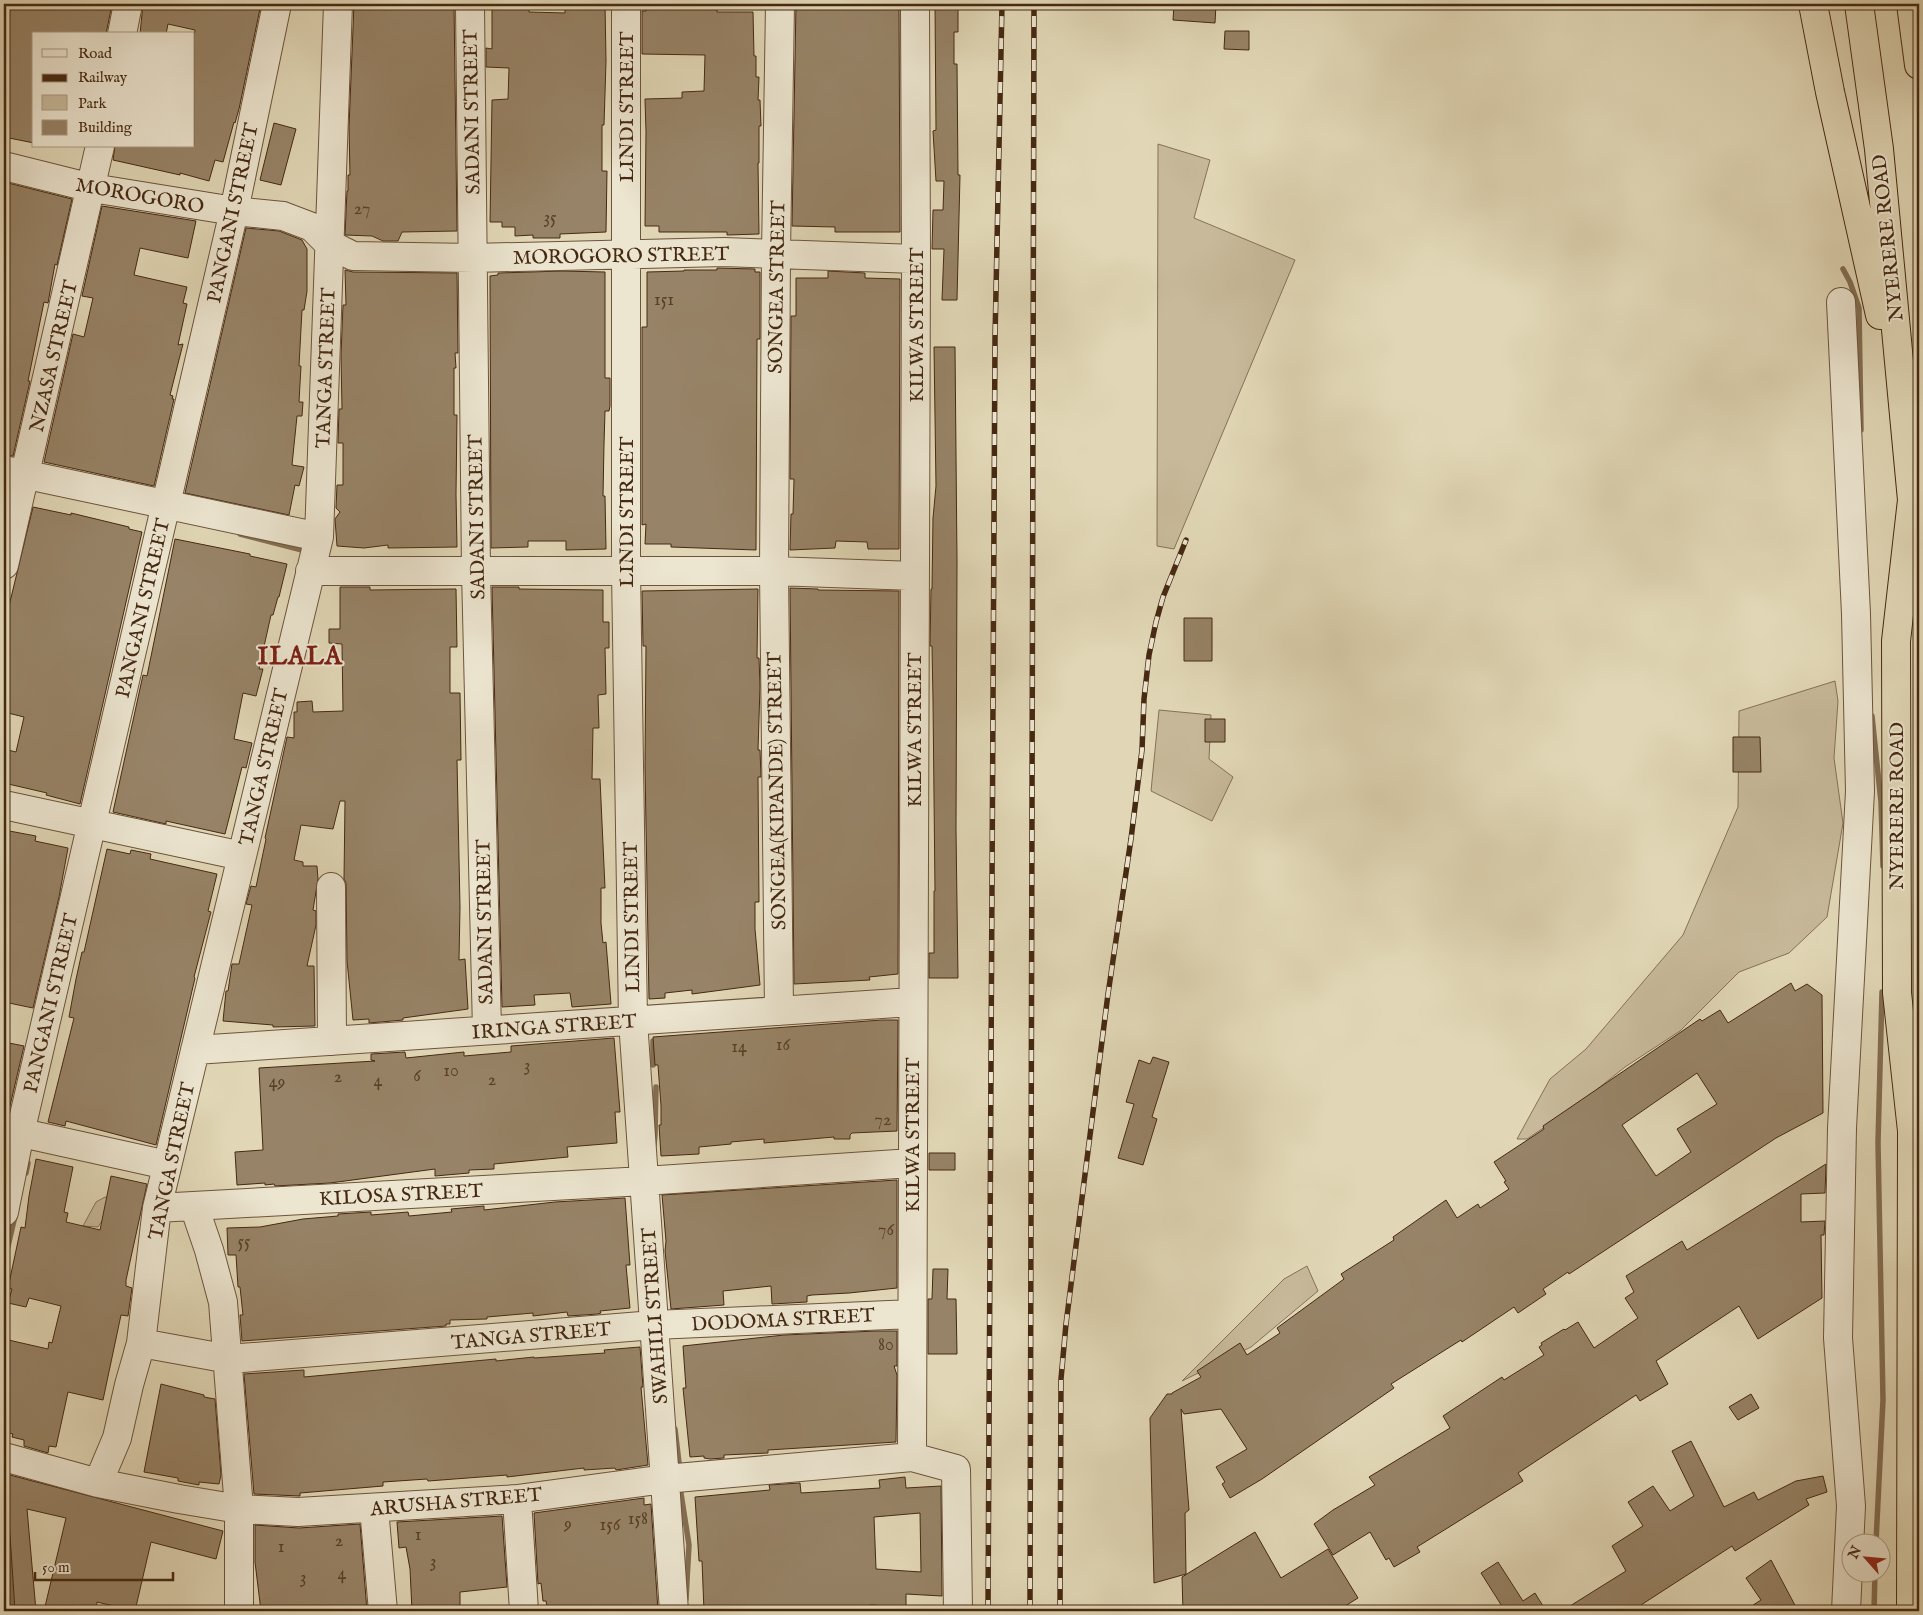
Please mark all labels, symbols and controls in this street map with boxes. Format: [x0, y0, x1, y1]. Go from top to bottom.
street label: SADANI STREET [459, 29, 486, 195]
street label: LINDI STREET [615, 31, 640, 183]
legend [32, 32, 195, 148]
text: Road [78, 44, 113, 63]
text: Railway [78, 68, 128, 87]
text: Park [78, 94, 108, 113]
text: Building [78, 118, 133, 137]
street label: PANGANI STREET [202, 121, 265, 306]
street label: NYERERE ROAD [1867, 153, 1910, 323]
street label: MOROGORO [74, 173, 206, 220]
house number: 27 [354, 198, 370, 221]
street label: SONGEA STREET [763, 200, 792, 374]
house number: 35 [543, 207, 557, 230]
street label: MOROGORO STREET [513, 242, 730, 271]
street label: KILWA STREET [905, 247, 930, 403]
street label: NZASA STREET [25, 277, 84, 435]
street label: TANGA STREET [311, 287, 342, 449]
house number: 151 [654, 289, 674, 312]
street label: SADANI STREET [464, 434, 491, 600]
street label: LINDI STREET [615, 436, 640, 588]
street label: PANGANI STREET [111, 516, 176, 700]
district label: ILALA [257, 641, 343, 673]
street label: SONGEA(KIPANDE) STREET [763, 651, 792, 930]
street label: KILWA STREET [903, 652, 928, 808]
street label: TANGA STREET [234, 686, 295, 848]
street label: NYERERE ROAD [1885, 722, 1910, 890]
street label: SADANI STREET [472, 839, 499, 1005]
street label: LINDI STREET [619, 841, 646, 993]
street label: PANGANI STREET [19, 911, 84, 1095]
street label: IRINGA STREET [471, 1009, 638, 1046]
house number: 16 [776, 1034, 791, 1057]
house number: 14 [731, 1036, 747, 1059]
house number: 3 [524, 1055, 530, 1078]
street label: KILWA STREET [901, 1057, 926, 1213]
house number: 10 [443, 1060, 459, 1083]
house number: 6 [413, 1065, 421, 1088]
house number: 2 [334, 1066, 342, 1089]
house number: 2 [488, 1069, 496, 1092]
house number: 4 [374, 1070, 383, 1093]
house number: 49 [269, 1071, 285, 1094]
street label: TANGA STREET [144, 1080, 201, 1242]
house number: 72 [875, 1109, 891, 1132]
street label: KILOSA STREET [318, 1179, 484, 1212]
house number: 76 [878, 1219, 894, 1242]
street label: SWAHILI STREET [637, 1226, 674, 1405]
house number: 55 [237, 1231, 251, 1254]
street label: DODOMA STREET [691, 1303, 876, 1338]
street label: TANGA STREET [450, 1317, 613, 1356]
house number: 80 [878, 1334, 894, 1357]
street label: ARUSHA STREET [368, 1482, 543, 1523]
house number: 158 [628, 1508, 648, 1531]
house number: 9 [563, 1513, 572, 1536]
house number: 156 [600, 1514, 621, 1537]
house number: 1 [415, 1524, 421, 1547]
house number: 2 [335, 1530, 343, 1553]
north arrow [1840, 1532, 1890, 1582]
house number: 1 [278, 1536, 284, 1559]
text: N [1844, 1543, 1866, 1563]
scale bar [35, 1550, 172, 1582]
house number: 3 [430, 1551, 436, 1574]
text: 50 m [42, 1558, 70, 1577]
house number: 4 [338, 1563, 347, 1586]
house number: 3 [300, 1567, 306, 1590]

